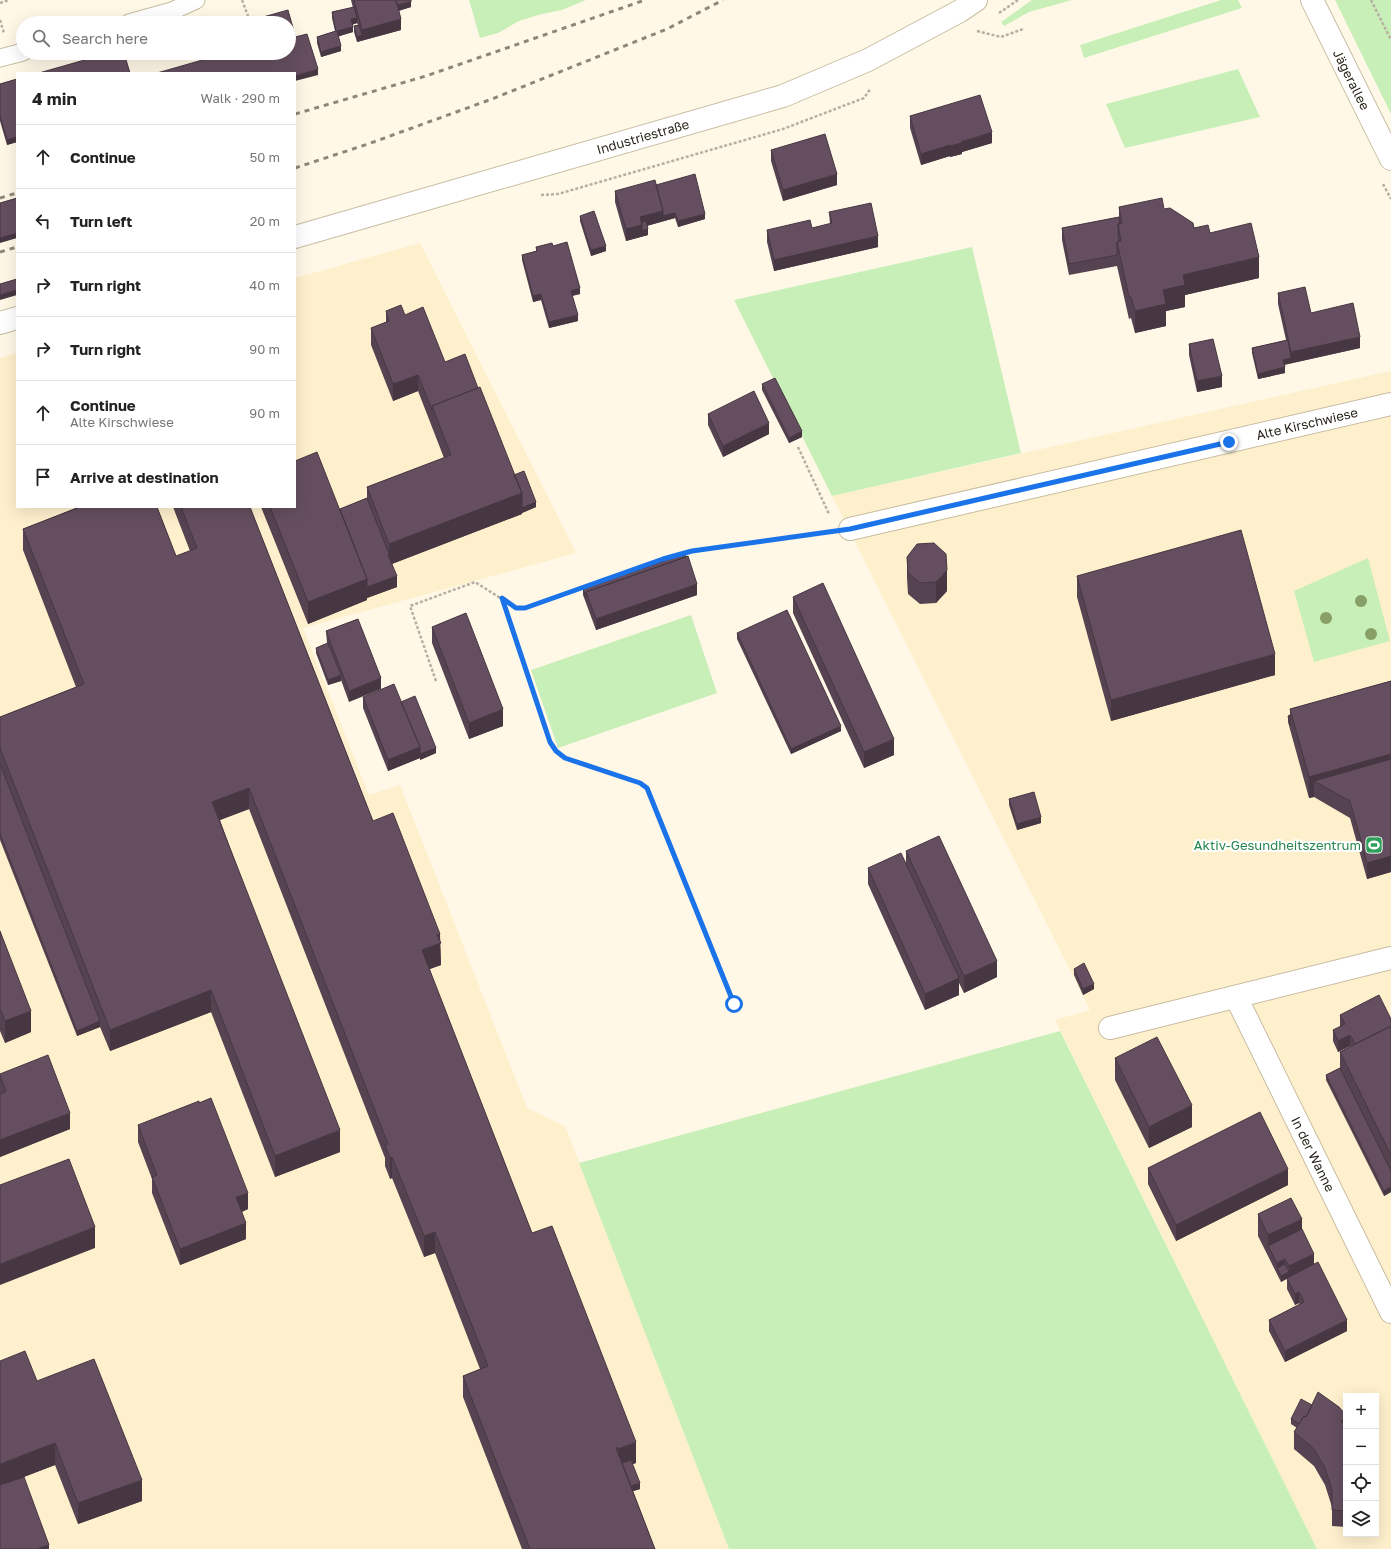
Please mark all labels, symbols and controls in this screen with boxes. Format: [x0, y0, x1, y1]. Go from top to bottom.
search box [16, 16, 296, 60]
icon: search [30, 27, 52, 49]
text: Search here [62, 29, 148, 47]
street label: Jägerallee [1330, 47, 1373, 113]
text: 4 min [32, 88, 77, 109]
text: Walk · 290 m [201, 90, 280, 106]
street label: Industriestraße [595, 116, 691, 157]
icon: ahead [32, 146, 54, 168]
text: Continue [70, 148, 136, 166]
text: 50 m [250, 149, 280, 165]
icon: left [32, 210, 54, 232]
text: Turn left [70, 212, 132, 230]
text: 20 m [250, 213, 280, 229]
icon: right [32, 274, 54, 296]
text: Turn right [70, 276, 141, 294]
text: 40 m [249, 277, 280, 293]
icon: right [32, 338, 54, 360]
text: Turn right [70, 340, 141, 358]
text: 90 m [249, 341, 280, 357]
text: Continue [70, 396, 136, 414]
icon: ahead [32, 402, 54, 424]
street label: Alte Kirschwiese [1255, 404, 1359, 443]
text: 90 m [249, 405, 280, 421]
text: Alte Kirschwiese [70, 414, 174, 430]
route end [1220, 433, 1238, 451]
icon: arrive [32, 466, 54, 488]
text: Arrive at destination [70, 468, 219, 486]
sports icon: Aktiv-Gesundheitszentrum [1364, 835, 1384, 855]
place label: Aktiv-Gesundheitszentrum [1194, 837, 1361, 853]
route start [725, 995, 743, 1013]
street label: In der Wanne [1288, 1114, 1339, 1194]
map controls [1343, 1393, 1379, 1537]
button: + [1343, 1393, 1379, 1429]
button: − [1343, 1429, 1379, 1465]
button: locate [1343, 1465, 1379, 1501]
button: layers [1343, 1501, 1379, 1537]

